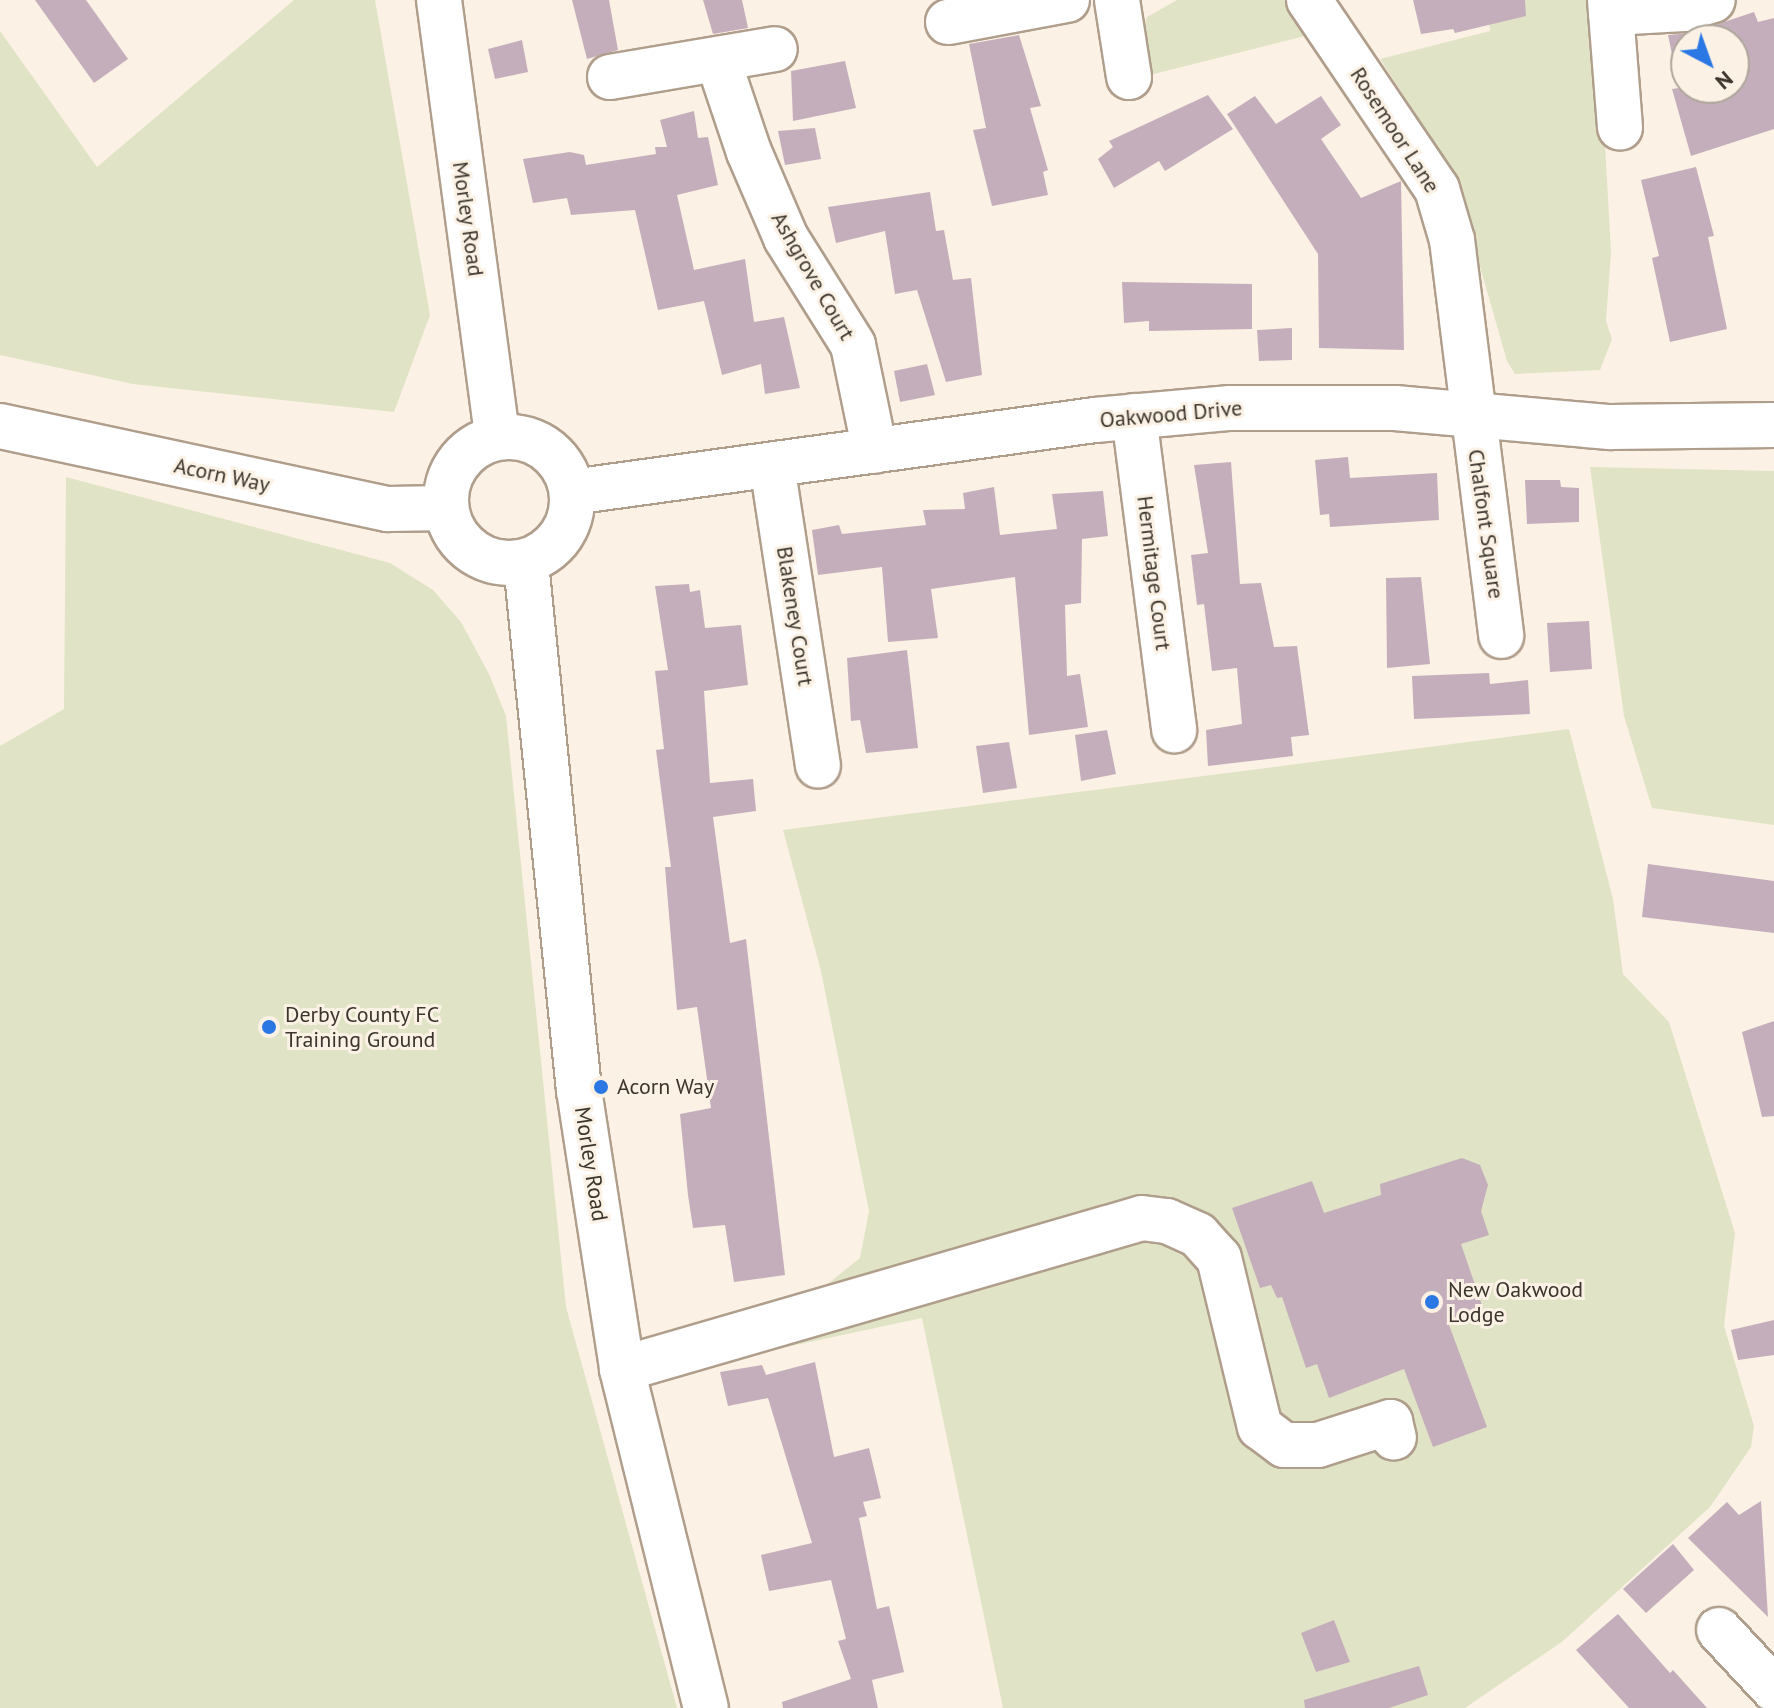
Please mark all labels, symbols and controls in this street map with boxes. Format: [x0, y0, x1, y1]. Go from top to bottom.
north arrow [1670, 24, 1750, 104]
street label: Rosemoor Lane [1345, 62, 1445, 198]
text: N [1710, 65, 1739, 96]
street label: Morley Road [447, 159, 489, 279]
street label: Ashgrove Court [766, 207, 860, 345]
street label: Oakwood Drive [1099, 395, 1243, 433]
street label: Chalfont Square [1462, 448, 1510, 600]
street label: Acorn Way [171, 452, 273, 498]
street label: Hermitage Court [1131, 494, 1177, 652]
street label: Blakeney Court [771, 544, 819, 688]
place label: Derby County FC Training Ground [285, 1001, 441, 1052]
marker: Derby County FC Training Ground [260, 1018, 278, 1036]
place label: Acorn Way [617, 1074, 715, 1100]
marker: Acorn Way [592, 1078, 610, 1096]
street label: Morley Road [569, 1104, 613, 1224]
place label: New Oakwood Lodge [1448, 1276, 1584, 1328]
marker: New Oakwood Lodge [1423, 1293, 1441, 1311]

